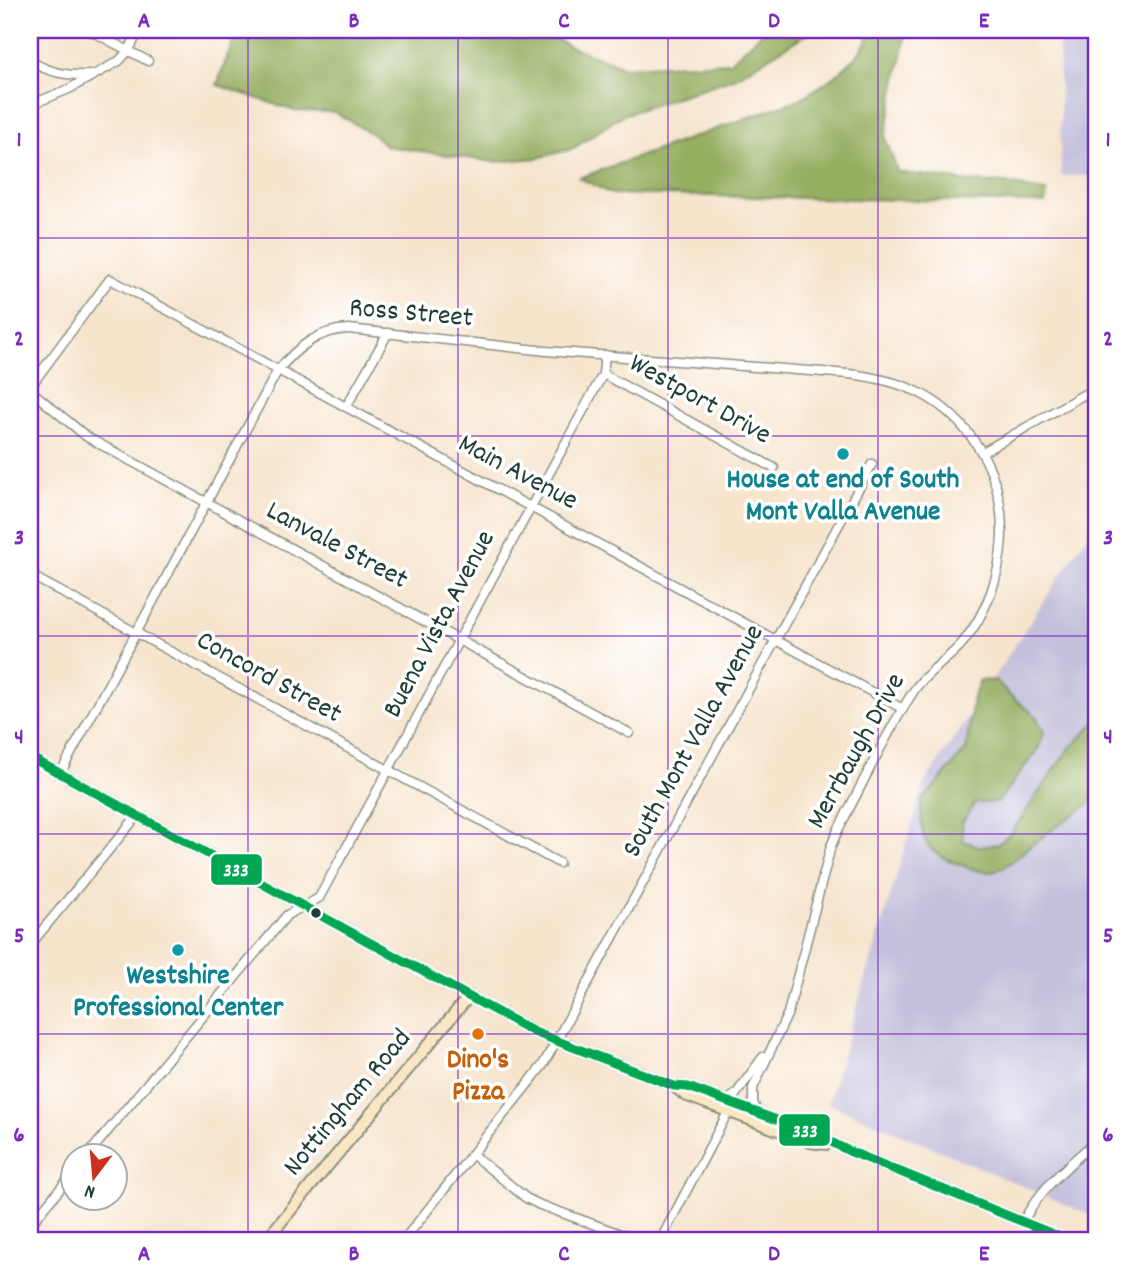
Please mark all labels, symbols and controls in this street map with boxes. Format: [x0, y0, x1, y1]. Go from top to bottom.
text: A [138, 6, 150, 39]
text: B [349, 6, 360, 39]
text: C [558, 6, 570, 39]
text: D [768, 6, 780, 39]
text: E [979, 6, 990, 39]
text: 1 [16, 125, 22, 158]
text: 1 [1105, 125, 1111, 158]
street label: Ross Street [347, 290, 475, 340]
text: 2 [14, 324, 24, 357]
text: 2 [1103, 324, 1113, 357]
street label: Westport Drive [621, 345, 777, 457]
street label: Main Avenue [450, 426, 584, 522]
marker: House at end of South Mont Valla Avenue [835, 446, 851, 462]
place label: House at end of South Mont Valla Avenue [727, 462, 960, 534]
street label: Lanvale Street [258, 493, 414, 601]
text: 3 [14, 523, 24, 556]
text: 3 [1103, 523, 1113, 556]
street label: Buena Vista Avenue [375, 524, 507, 726]
street label: South Mont Valla Avenue [614, 618, 776, 866]
street label: Concord Street [188, 622, 348, 736]
street label: Merrbaugh Drive [799, 667, 917, 837]
text: 4 [14, 722, 24, 755]
text: 4 [1103, 722, 1113, 755]
line badge: 333 [210, 853, 263, 886]
text: 333 [223, 859, 249, 886]
unlabelled marker [309, 906, 323, 920]
text: 5 [14, 921, 24, 954]
text: 5 [1103, 921, 1113, 954]
marker: Westshire Professional Center [170, 942, 186, 958]
place label: Westshire Professional Center [73, 958, 284, 1030]
street label: Nottingham Road [275, 1022, 423, 1186]
marker: Dino's Pizza [470, 1026, 486, 1042]
place label: Dino's Pizza [447, 1042, 509, 1114]
line badge: 333 [778, 1113, 831, 1147]
text: 6 [13, 1120, 25, 1153]
text: 333 [792, 1120, 818, 1147]
text: 6 [1102, 1120, 1114, 1153]
north arrow [60, 1142, 130, 1212]
text: N [82, 1176, 99, 1204]
text: A [138, 1239, 150, 1271]
text: B [349, 1239, 360, 1271]
text: C [558, 1239, 570, 1271]
text: D [768, 1239, 780, 1271]
text: E [979, 1239, 990, 1271]

